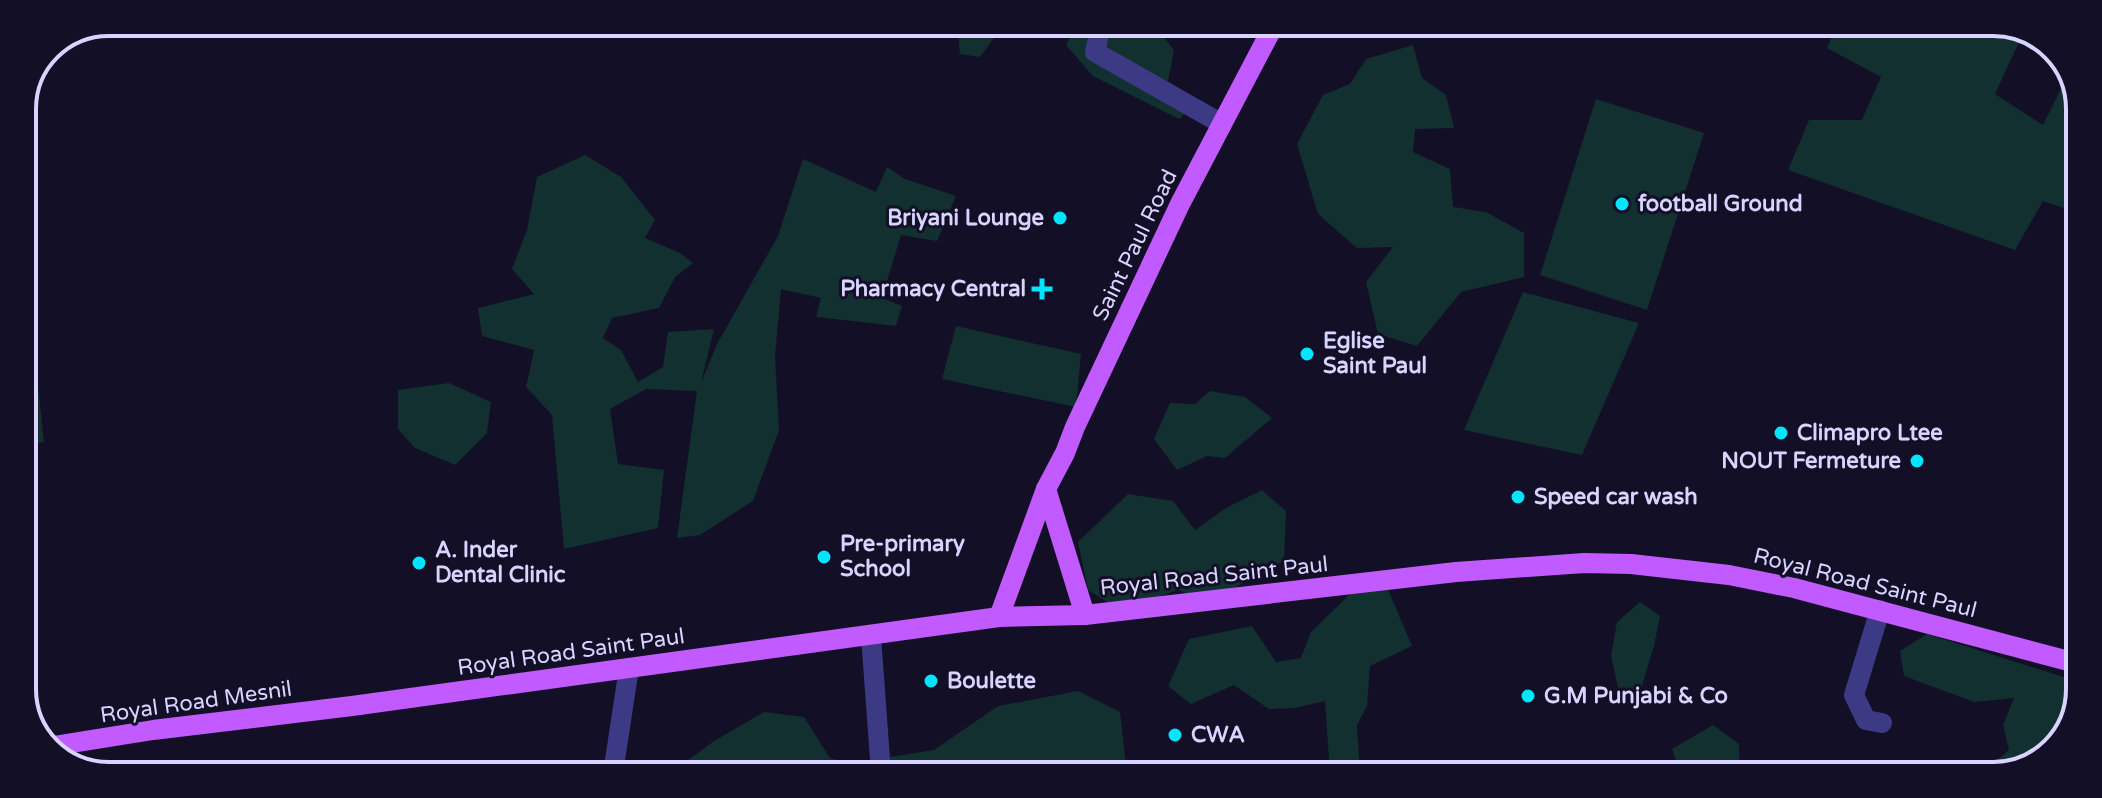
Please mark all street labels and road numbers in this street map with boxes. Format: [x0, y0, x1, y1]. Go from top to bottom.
street label: Saint Paul Road [1087, 165, 1183, 325]
street label: Royal Road Saint Paul [1751, 543, 1979, 623]
street label: Royal Road Saint Paul [1099, 551, 1329, 601]
street label: Royal Road Saint Paul [456, 623, 686, 681]
street label: Royal Road Mesnil [98, 676, 294, 728]

